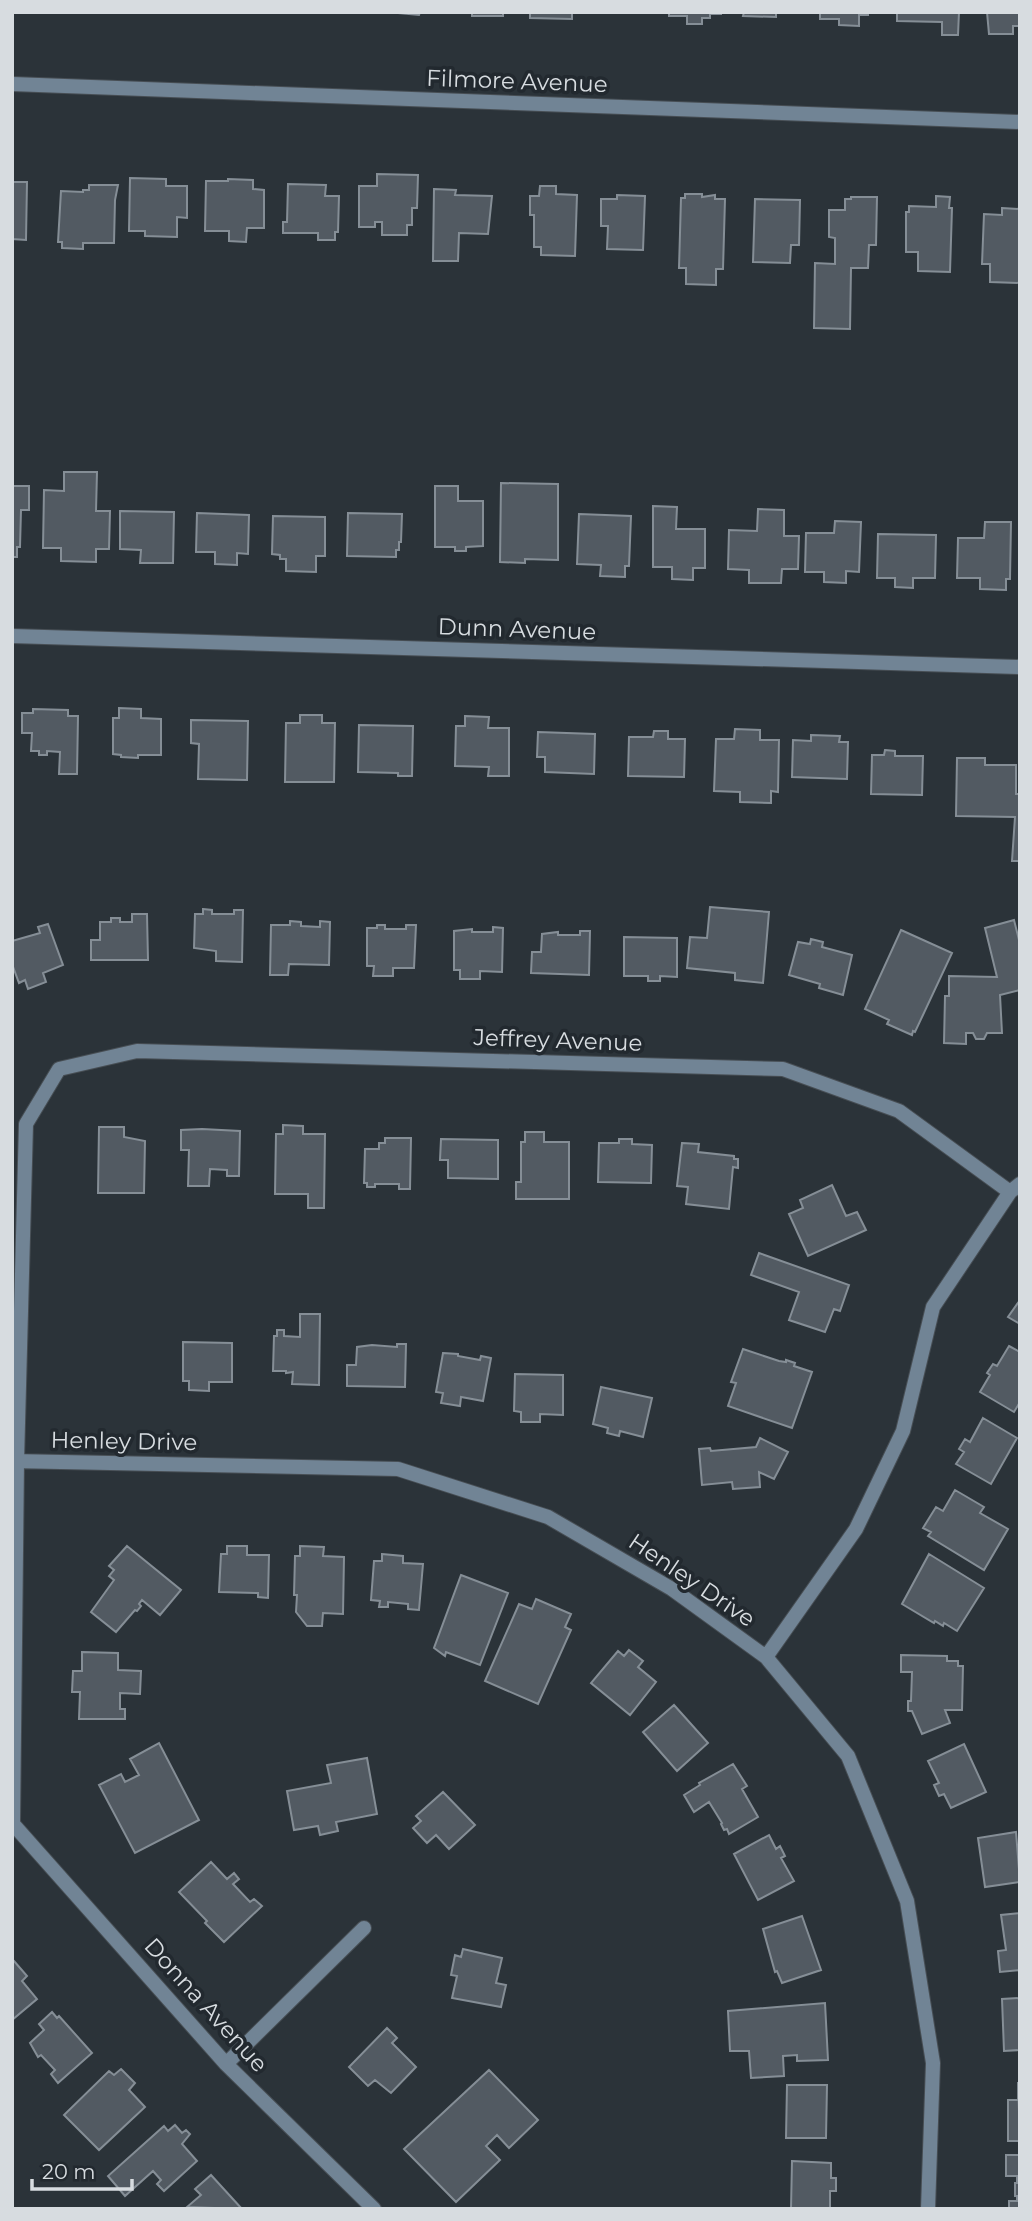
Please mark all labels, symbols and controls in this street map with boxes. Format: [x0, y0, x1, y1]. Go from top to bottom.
street label: Filmore Avenue [426, 64, 608, 98]
street label: Dunn Avenue [437, 612, 597, 646]
street label: Jeffrey Avenue [472, 1023, 643, 1057]
street label: Henley Drive [50, 1426, 198, 1456]
street label: Henley Drive [623, 1527, 761, 1633]
street label: Donna Avenue [138, 1932, 274, 2078]
scale bar [32, 2148, 131, 2192]
text: 20 m [42, 2159, 96, 2184]

